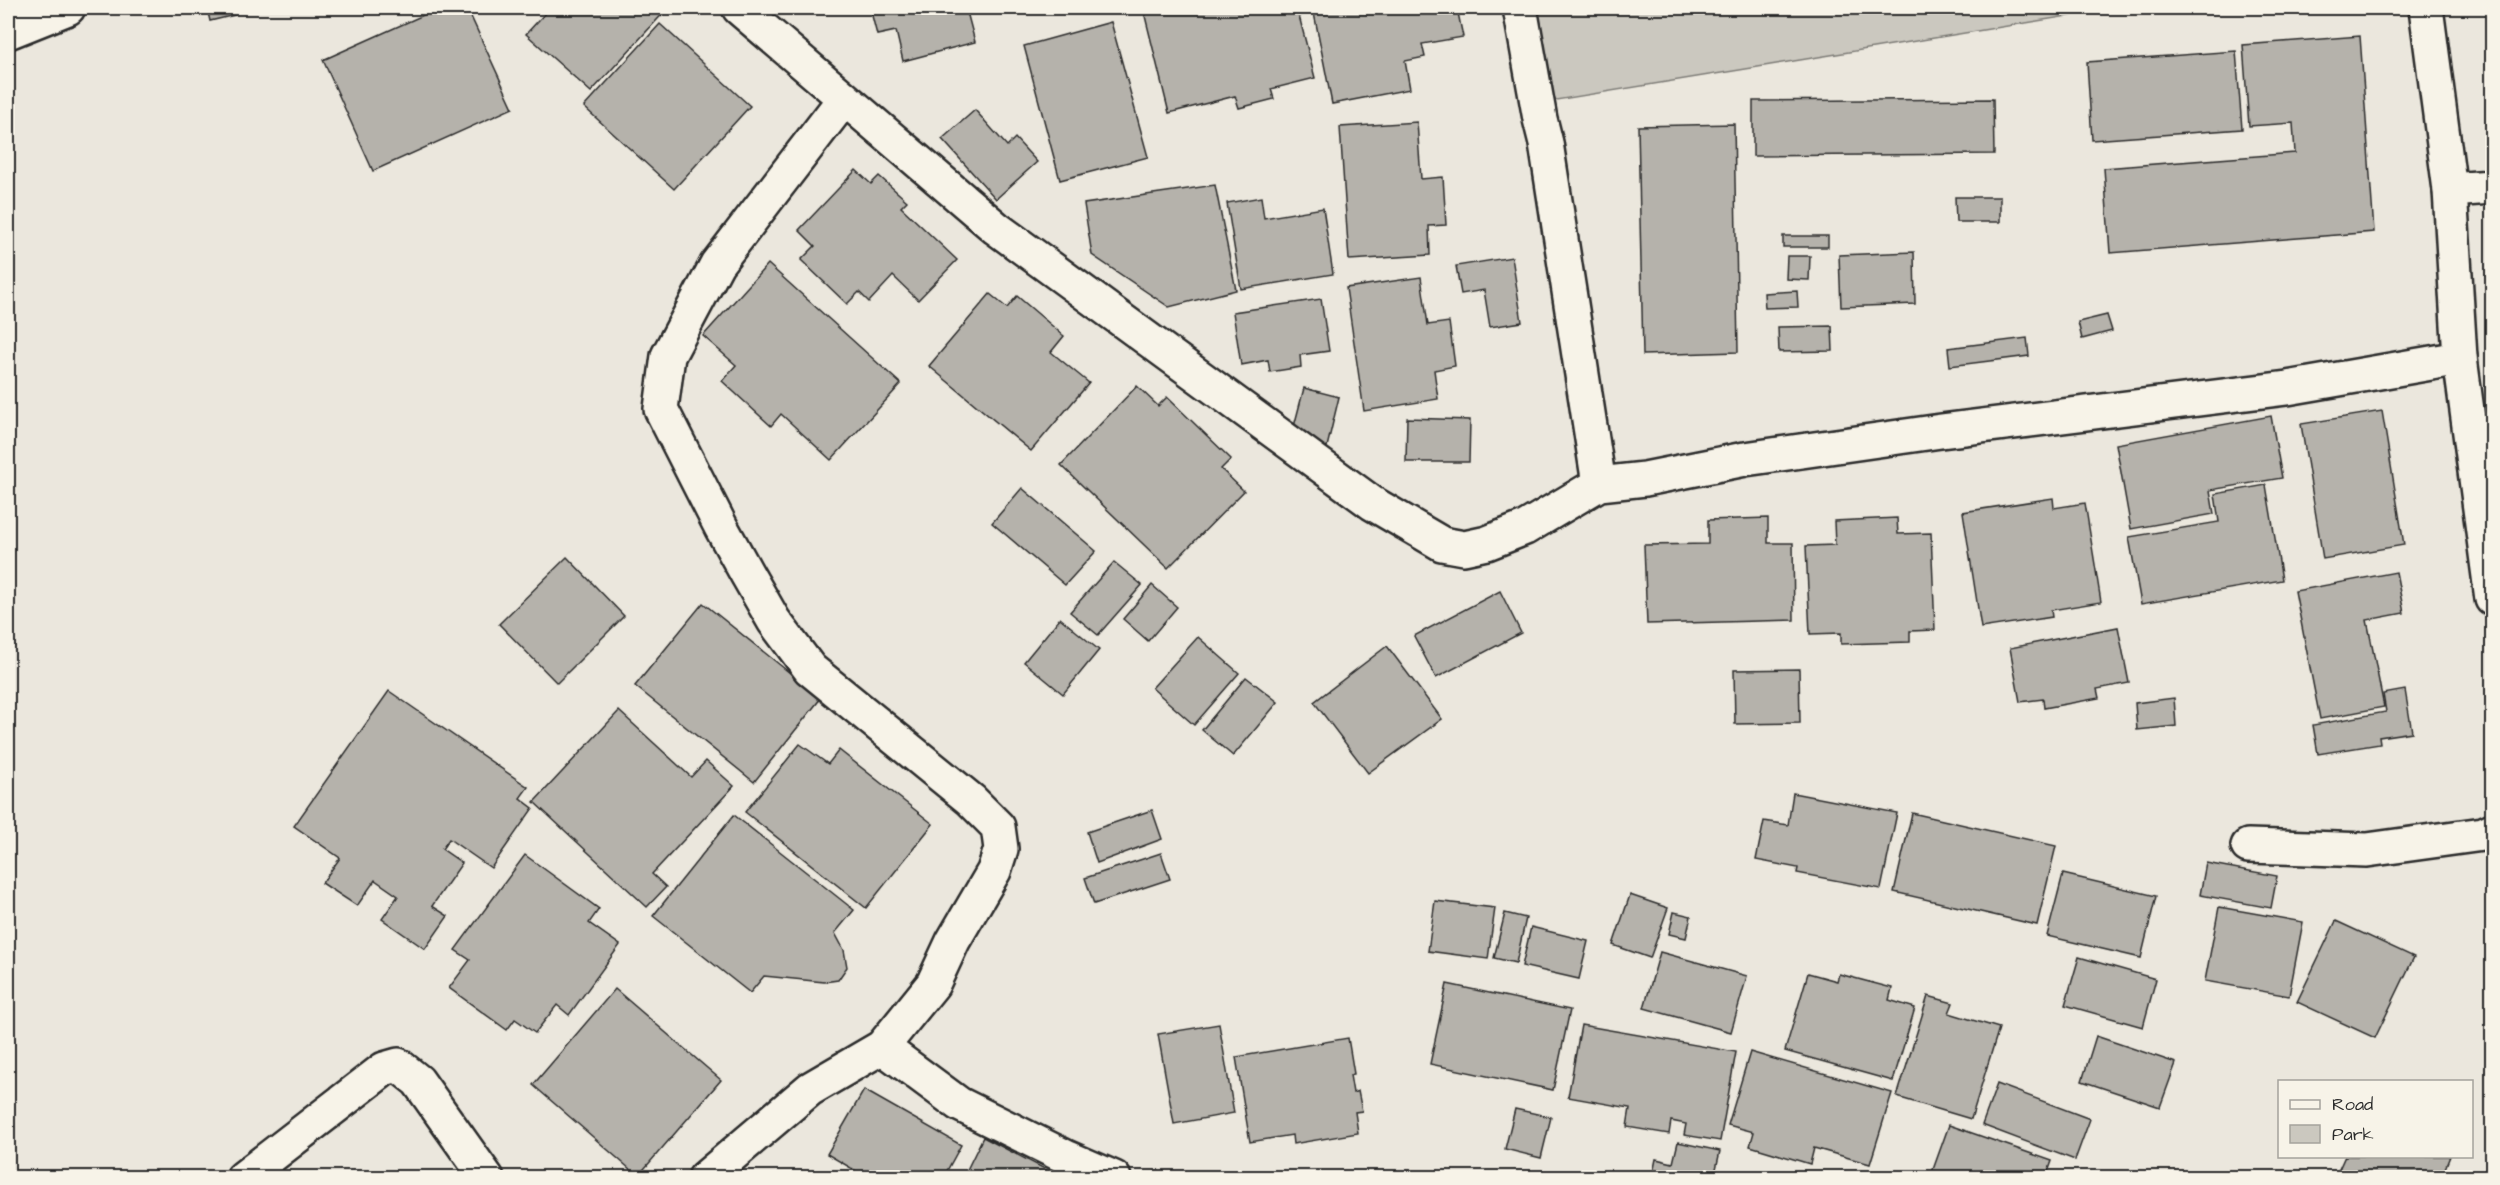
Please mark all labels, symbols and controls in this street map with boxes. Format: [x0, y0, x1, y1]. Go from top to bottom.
legend [2278, 1080, 2473, 1158]
text: Road [2332, 1092, 2373, 1117]
text: Park [2332, 1122, 2374, 1147]

